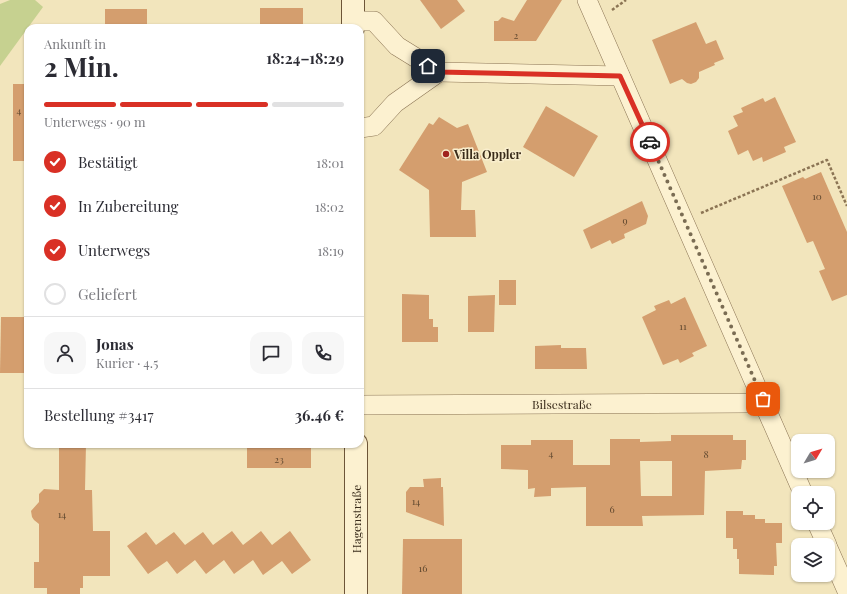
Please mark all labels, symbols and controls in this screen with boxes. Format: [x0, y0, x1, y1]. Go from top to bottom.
house number: 2 [514, 28, 519, 42]
text: Ankunft in [44, 35, 106, 52]
text: 18:24–18:29 [266, 48, 344, 68]
text: 2 Min. [44, 49, 119, 84]
pin [411, 49, 445, 83]
icon: home [417, 55, 439, 77]
house number: 4 [17, 103, 22, 117]
text: Unterwegs · 90 m [44, 113, 146, 130]
courier [630, 122, 670, 162]
icon: car [639, 131, 661, 153]
place label: Villa Oppler [453, 146, 521, 162]
marker: Villa Oppler [441, 149, 451, 159]
icon: check [44, 151, 66, 173]
text: Bestätigt [78, 152, 137, 172]
text: 18:01 [316, 154, 344, 171]
house number: 10 [812, 189, 822, 203]
icon: check [44, 195, 66, 217]
text: In Zubereitung [78, 196, 178, 216]
text: 18:02 [315, 198, 344, 215]
house number: 9 [622, 213, 628, 227]
icon: check [44, 239, 66, 261]
text: Unterwegs [78, 240, 150, 260]
text: 18:19 [318, 242, 344, 259]
text: Geliefert [78, 284, 137, 304]
house number: 11 [679, 319, 687, 333]
button: person [44, 332, 86, 374]
button: chat [250, 332, 292, 374]
button: phone [302, 332, 344, 374]
text: Jonas [96, 334, 134, 354]
text: Kurier · 4.5 [96, 354, 158, 371]
pin [746, 382, 780, 416]
icon: bag [752, 388, 774, 410]
street label: Bilsestraße [532, 396, 592, 412]
text: Bestellung #3417 [44, 405, 154, 425]
text: 36.46 € [295, 405, 344, 425]
north arrow [791, 434, 835, 478]
map controls [791, 434, 835, 582]
house number: 4 [549, 446, 554, 460]
house number: 8 [703, 447, 709, 461]
house number: 23 [274, 452, 284, 466]
street label: Hagenstraße [348, 485, 364, 553]
button: locate [791, 486, 835, 530]
house number: 14 [412, 494, 420, 508]
house number: 6 [609, 502, 615, 516]
house number: 14 [58, 507, 66, 521]
button: layers [791, 538, 835, 582]
house number: 16 [419, 561, 427, 575]

